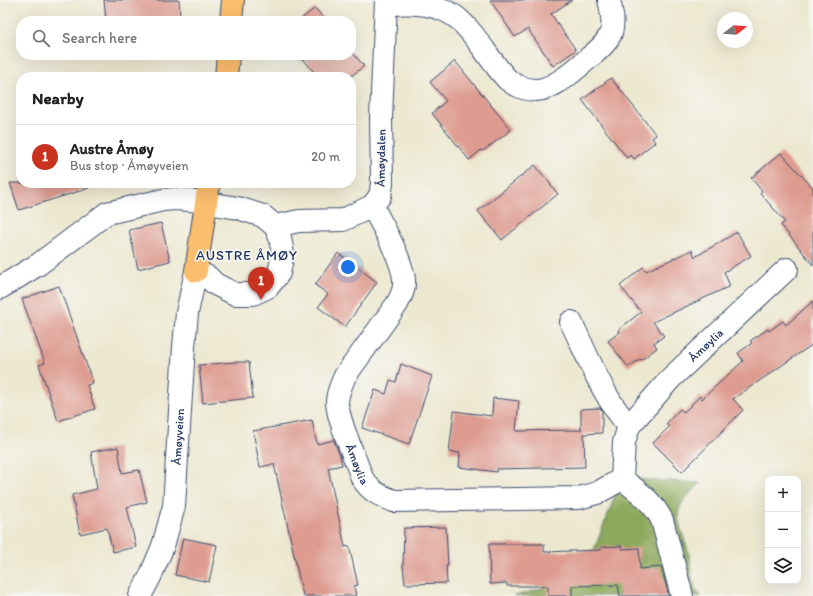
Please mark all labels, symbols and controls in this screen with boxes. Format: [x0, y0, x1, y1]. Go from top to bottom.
north arrow [717, 12, 753, 48]
search box [16, 16, 356, 60]
icon: search [30, 27, 52, 49]
text: Search here [62, 29, 137, 47]
text: Nearby [32, 88, 84, 108]
street label: Åmøydalen [373, 128, 389, 187]
text: Austre Åmøy [70, 140, 153, 158]
text: 1 [42, 149, 48, 164]
text: 20 m [311, 149, 340, 164]
text: Bus stop · Åmøyveien [70, 158, 189, 173]
district label: AUSTRE ÅMØY [196, 247, 298, 264]
your location [338, 257, 358, 277]
pin: 1 [248, 267, 274, 300]
street label: Åmøylia [686, 326, 726, 365]
street label: Åmøyveien [170, 408, 187, 465]
street label: Åmøylia [343, 442, 371, 487]
map controls [765, 476, 801, 584]
button: + [765, 476, 801, 512]
button: − [765, 512, 801, 548]
button: layers [765, 548, 801, 584]

